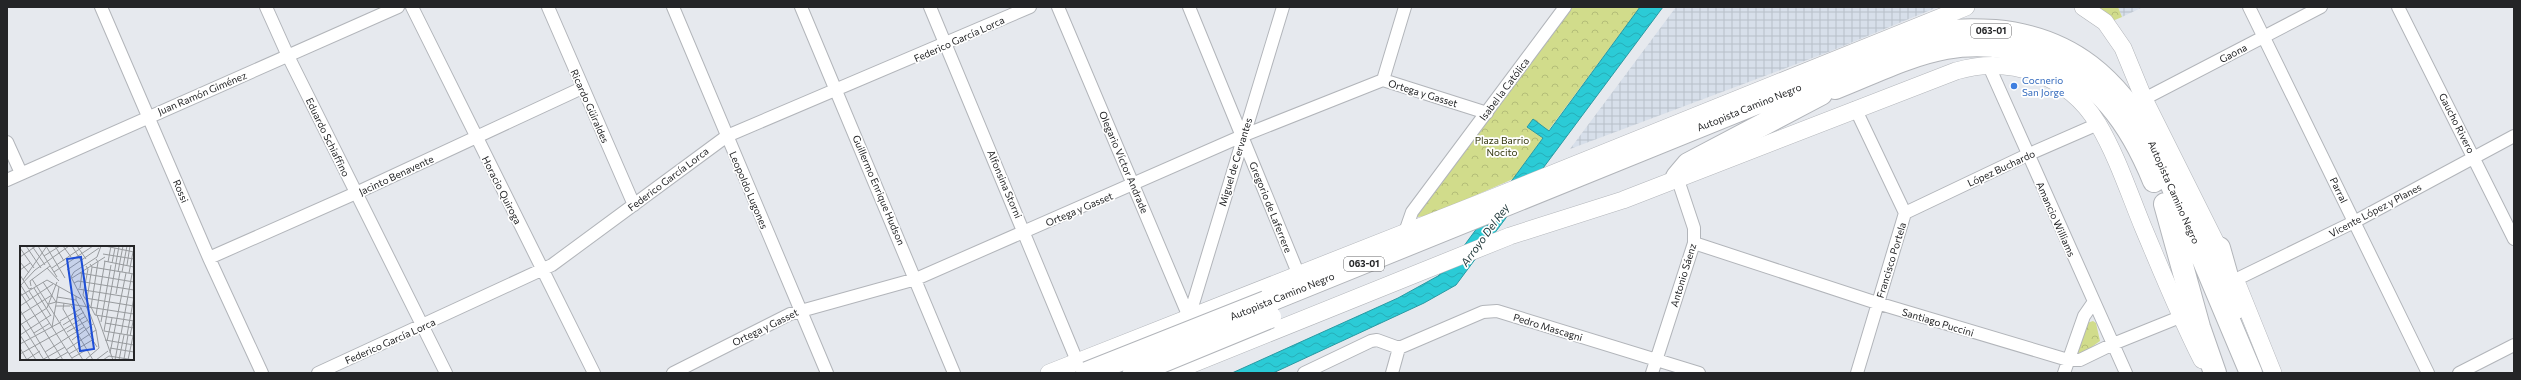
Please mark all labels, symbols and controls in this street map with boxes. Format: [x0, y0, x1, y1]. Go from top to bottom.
street label: Federico García Lorca [912, 14, 1006, 64]
road number: 063-01 [1971, 24, 2011, 38]
street label: Gaona [2217, 41, 2249, 65]
street label: Isabel la Católica [1477, 55, 1531, 123]
street label: Ricardo Güiraldes [568, 67, 612, 145]
street label: Juan Ramón Giménez [156, 69, 248, 117]
place label: Cocnerio San Jorge [2022, 74, 2064, 98]
street label: Ortega y Gasset [1387, 77, 1459, 109]
street label: Autopista Camino Negro [1695, 81, 1803, 133]
marker: Cocnerio San Jorge [2009, 81, 2019, 91]
street label: Gaucho Rivero [2437, 91, 2477, 155]
street label: Eduardo Schiaffino [304, 96, 352, 178]
street label: Olegario Víctor Andrade [1097, 109, 1151, 215]
street label: Miguel de Cervantes [1216, 116, 1254, 208]
street label: Guillermo Enrique Hudson [850, 133, 908, 247]
park label: Plaza Barrio Nocito [1475, 134, 1529, 158]
street label: Autopista Camino Negro [2146, 139, 2202, 245]
street label: Federico García Lorca [625, 145, 711, 213]
street label: López Buchardo [1965, 147, 2037, 189]
street label: Alfonsina Storni [985, 148, 1025, 220]
street label: Leopoldo Lugones [727, 149, 771, 231]
street label: Jacinto Benavente [357, 152, 435, 198]
street label: Horacio Quiroga [480, 154, 524, 226]
street label: Gregorio de Laferrere [1247, 160, 1295, 254]
street label: Parral [2328, 175, 2350, 205]
street label: Rossi [171, 178, 191, 204]
street label: Amancio Williams [2034, 180, 2078, 259]
street label: Vicente López y Planes [2327, 180, 2424, 239]
street label: Ortega y Gasset [1044, 189, 1114, 229]
water label: Arroyo Del Rey [1457, 201, 1512, 269]
street label: Francisco Portela [1874, 221, 1908, 299]
street label: Antonio Sáenz [1668, 242, 1698, 308]
inset map [20, 246, 134, 360]
road number: 063-01 [1344, 257, 1384, 271]
street label: Autopista Camino Negro [1228, 270, 1336, 322]
street label: Santiago Puccini [1901, 305, 1975, 339]
street label: Ortega y Gasset [730, 306, 800, 348]
street label: Pedro Mascagni [1512, 311, 1584, 343]
street label: Federico García Lorca [343, 316, 437, 366]

